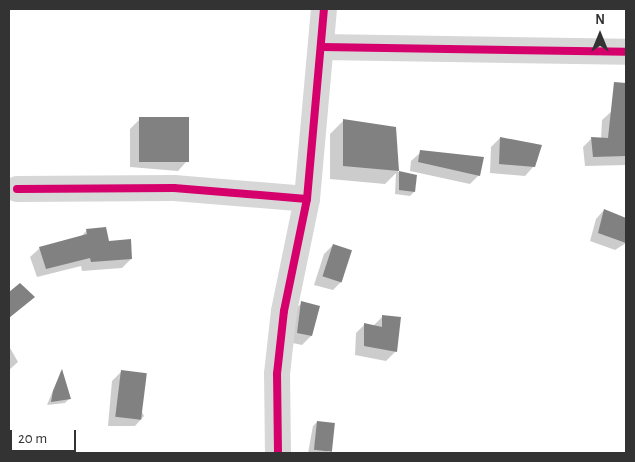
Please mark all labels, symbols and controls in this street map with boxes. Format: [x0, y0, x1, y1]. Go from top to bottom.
north arrow [575, 10, 625, 60]
text: N [595, 13, 605, 27]
scale bar [12, 420, 79, 452]
text: 20 m [18, 431, 47, 446]

